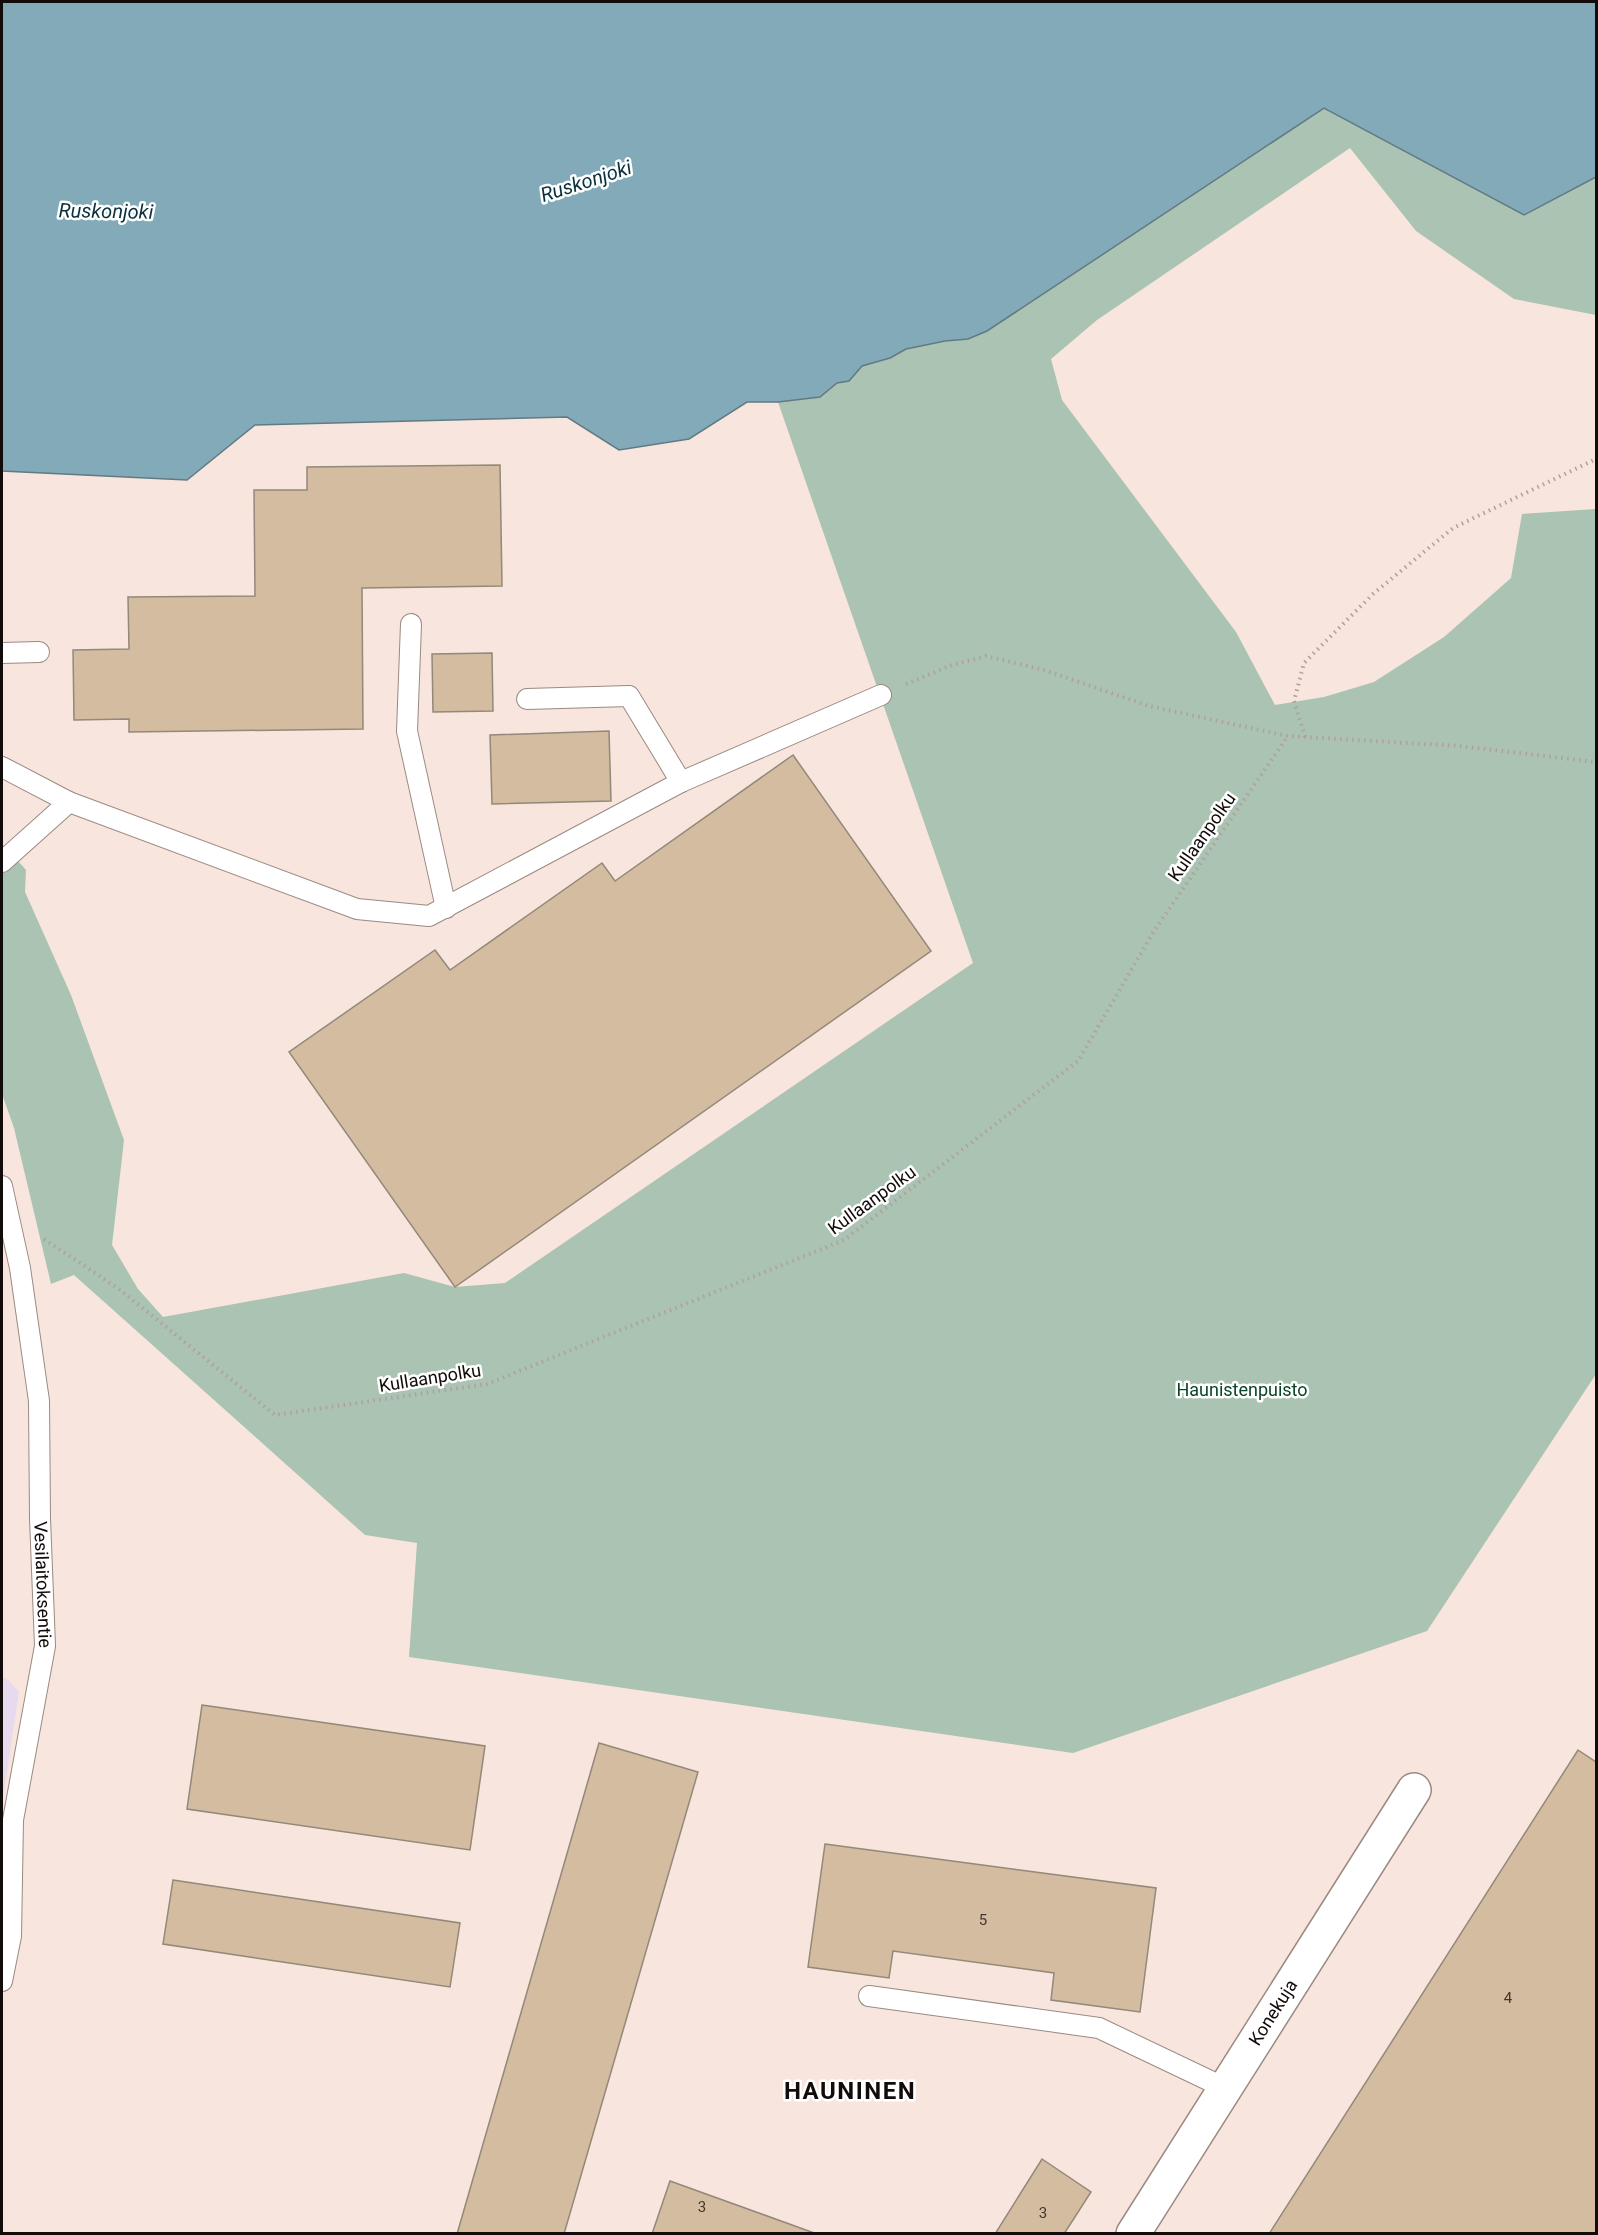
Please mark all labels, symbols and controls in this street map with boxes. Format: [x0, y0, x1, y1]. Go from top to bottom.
water label: Ruskonjoki [537, 155, 635, 207]
water label: Ruskonjoki [59, 198, 154, 224]
street label: Kullaanpolku [1163, 788, 1240, 885]
street label: Kullaanpolku [824, 1161, 920, 1238]
street label: Kullaanpolku [377, 1359, 482, 1396]
park label: Haunistenpuisto [1176, 1379, 1308, 1400]
street label: Vesilaitoksentie [30, 1521, 56, 1648]
house number: 5 [979, 1911, 987, 1929]
street label: Konekuja [1244, 1975, 1301, 2049]
house number: 4 [1504, 1989, 1513, 2007]
district label: HAUNINEN [784, 2077, 916, 2105]
house number: 3 [698, 2198, 706, 2216]
house number: 3 [1039, 2204, 1047, 2222]

